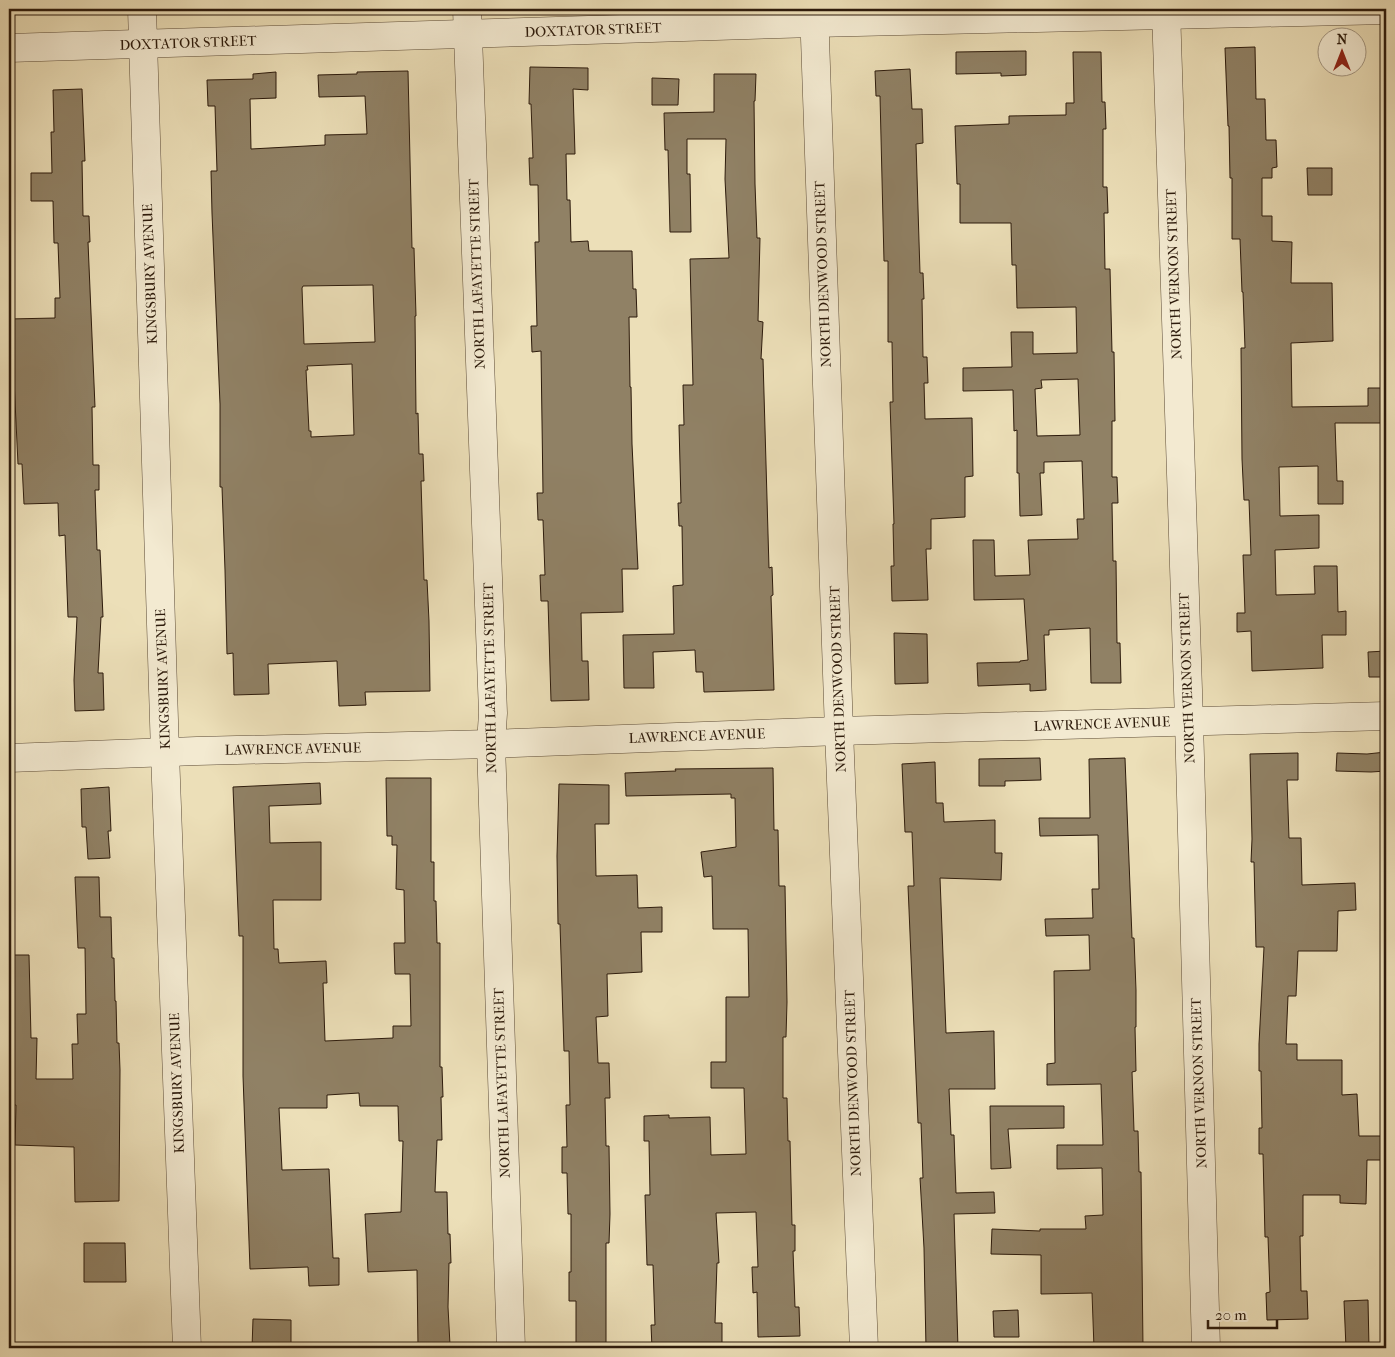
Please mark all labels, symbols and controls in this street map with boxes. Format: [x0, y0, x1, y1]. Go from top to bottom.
street label: DOXTATOR STREET [524, 19, 662, 41]
north arrow [1318, 28, 1368, 78]
text: N [1337, 31, 1348, 48]
street label: DOXTATOR STREET [119, 32, 257, 54]
street label: NORTH LAFAYETTE STREET [465, 178, 489, 370]
street label: NORTH DENWOOD STREET [811, 180, 835, 368]
street label: NORTH VERNON STREET [1163, 188, 1185, 360]
street label: KINGSBURY AVENUE [139, 203, 161, 345]
street label: NORTH LAFAYETTE STREET [480, 582, 500, 773]
street label: NORTH DENWOOD STREET [826, 585, 850, 773]
street label: NORTH VERNON STREET [1176, 592, 1198, 764]
street label: KINGSBURY AVENUE [152, 608, 174, 750]
street label: LAWRENCE AVENUE [1033, 713, 1171, 735]
street label: LAWRENCE AVENUE [628, 725, 766, 747]
street label: LAWRENCE AVENUE [225, 739, 362, 759]
street label: NORTH LAFAYETTE STREET [490, 987, 514, 1179]
street label: NORTH DENWOOD STREET [841, 989, 865, 1177]
street label: NORTH VERNON STREET [1188, 997, 1210, 1169]
street label: KINGSBURY AVENUE [166, 1012, 188, 1154]
scale bar [1208, 1297, 1276, 1329]
text: 20 m [1215, 1306, 1247, 1324]

